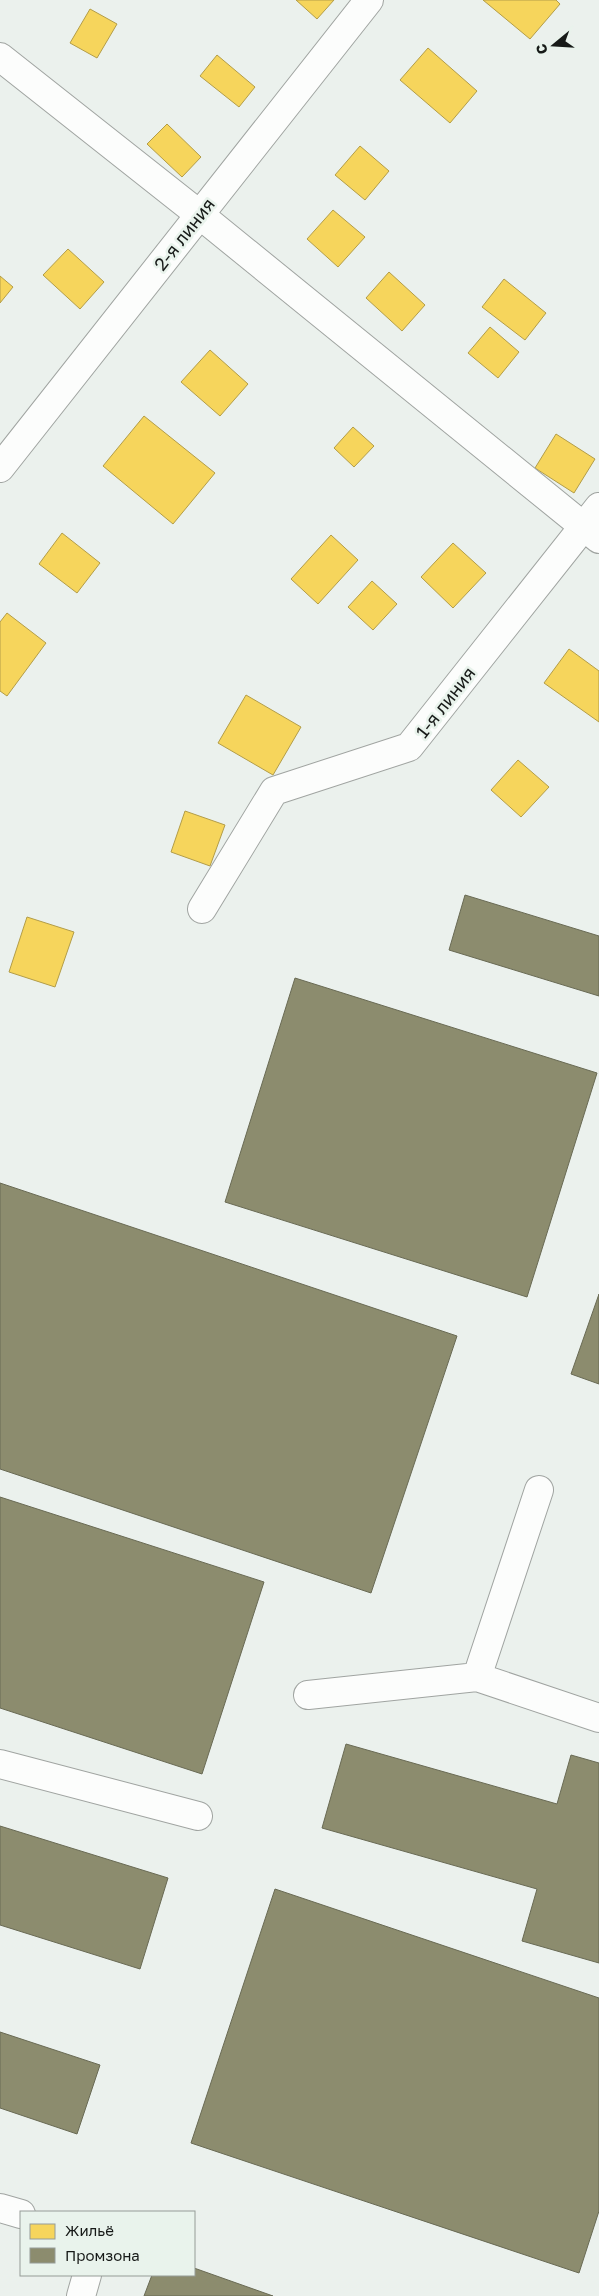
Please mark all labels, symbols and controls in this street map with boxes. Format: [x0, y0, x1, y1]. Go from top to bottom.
north arrow [529, 20, 579, 70]
text: С [532, 42, 551, 57]
street label: 2-я линия [149, 193, 219, 275]
street label: 1-я линия [410, 662, 480, 742]
legend [20, 2211, 195, 2276]
text: Жильё [65, 2221, 114, 2239]
text: Промзона [65, 2246, 140, 2264]

